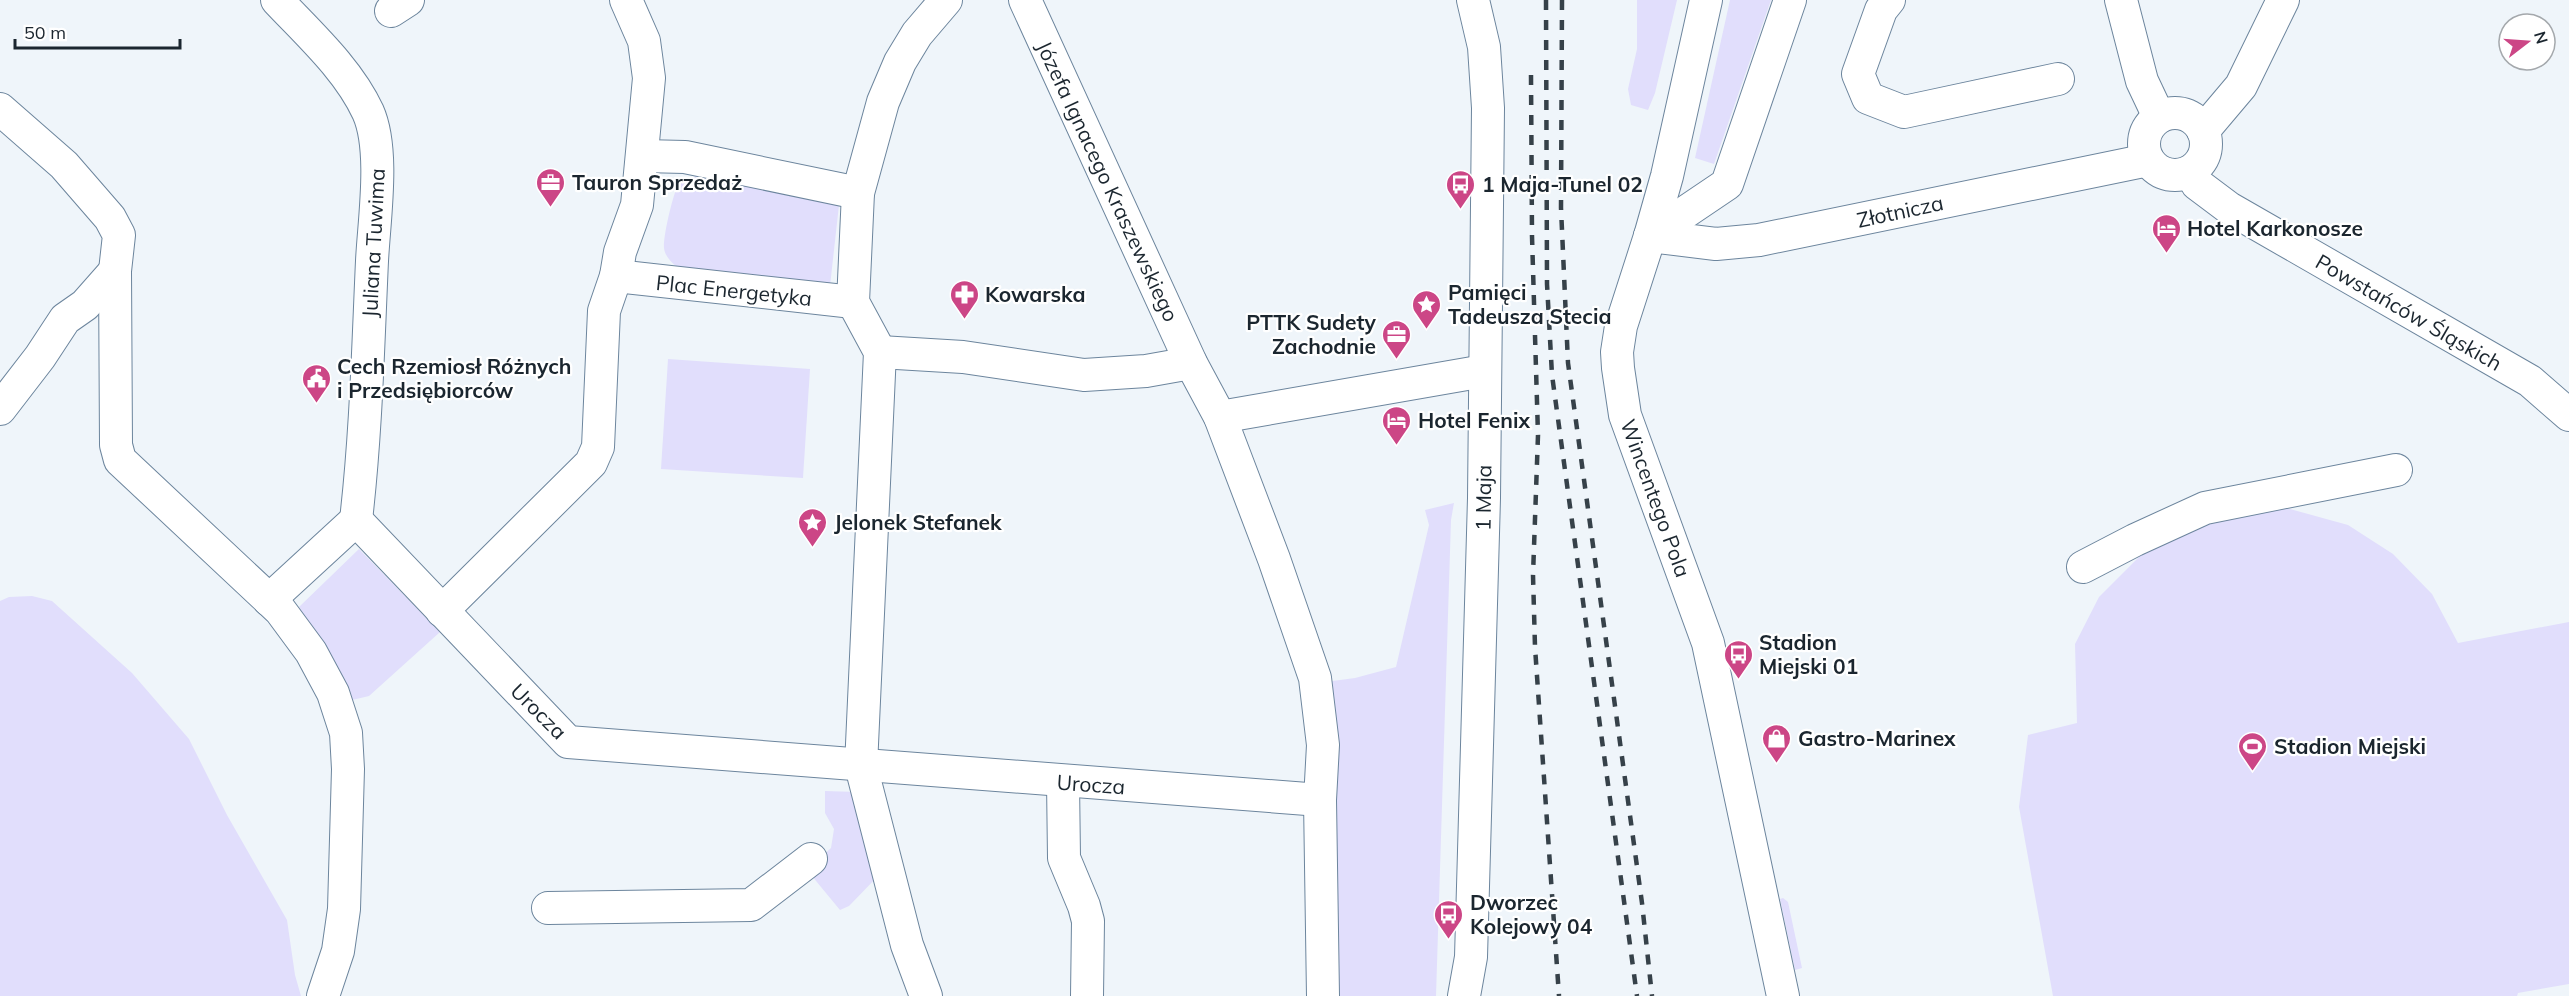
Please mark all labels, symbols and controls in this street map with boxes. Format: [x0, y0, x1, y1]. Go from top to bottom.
scale bar [15, 12, 180, 50]
north arrow [2497, 12, 2557, 72]
text: 50 m [24, 21, 66, 44]
text: N [2530, 29, 2553, 46]
street label: Józefa Ignacego Kraszewskiego [1031, 36, 1185, 326]
office icon: Tauron Sprzedaż [535, 166, 567, 208]
street label: Juliana Tuwima [356, 168, 390, 318]
bus stop icon: 1 Maja-Tunel 02 [1445, 168, 1477, 210]
place label: Tauron Sprzedaż [572, 169, 742, 195]
place label: 1 Maja-Tunel 02 [1482, 171, 1643, 197]
street label: Złotnicza [1854, 189, 1946, 233]
hotel icon: Hotel Karkonosze [2150, 212, 2182, 254]
place label: Hotel Karkonosze [2187, 215, 2363, 241]
street label: Powstańców Śląskich [2311, 248, 2507, 376]
street label: Plac Energetyka [655, 269, 813, 311]
pharmacy icon: Kowarska [948, 278, 980, 320]
place label: Pamięci Tadeusza Stecia [1448, 279, 1611, 329]
place label: Kowarska [985, 281, 1085, 307]
place icon: Pamięci Tadeusza Stecia [1411, 288, 1443, 330]
place label: PTTK Sudety Zachodnie [1246, 309, 1377, 359]
office icon: PTTK Sudety Zachodnie [1381, 318, 1413, 360]
place label: Cech Rzemiosł Różnych i Przedsiębiorców [337, 353, 571, 403]
public building icon: Cech Rzemiosł Różnych i Przedsiębiorców [300, 362, 332, 404]
hotel icon: Hotel Fenix [1381, 404, 1413, 446]
place label: Hotel Fenix [1418, 407, 1530, 433]
street label: Wincentego Pola [1615, 415, 1697, 581]
street label: 1 Maja [1469, 465, 1497, 531]
place icon: Jelonek Stefanek [797, 506, 829, 548]
place label: Jelonek Stefanek [834, 509, 1002, 535]
place label: Stadion Miejski 01 [1759, 629, 1858, 679]
bus stop icon: Stadion Miejski 01 [1722, 638, 1754, 680]
street label: Urocza [506, 678, 572, 744]
shop icon: Gastro-Marinex [1761, 722, 1793, 764]
place label: Gastro-Marinex [1798, 725, 1956, 751]
sports icon: Stadion Miejski [2237, 730, 2269, 772]
place label: Stadion Miejski [2274, 733, 2426, 759]
street label: Urocza [1056, 769, 1126, 799]
place label: Dworzec Kolejowy 04 [1470, 889, 1593, 939]
bus stop icon: Dworzec Kolejowy 04 [1433, 898, 1465, 940]

